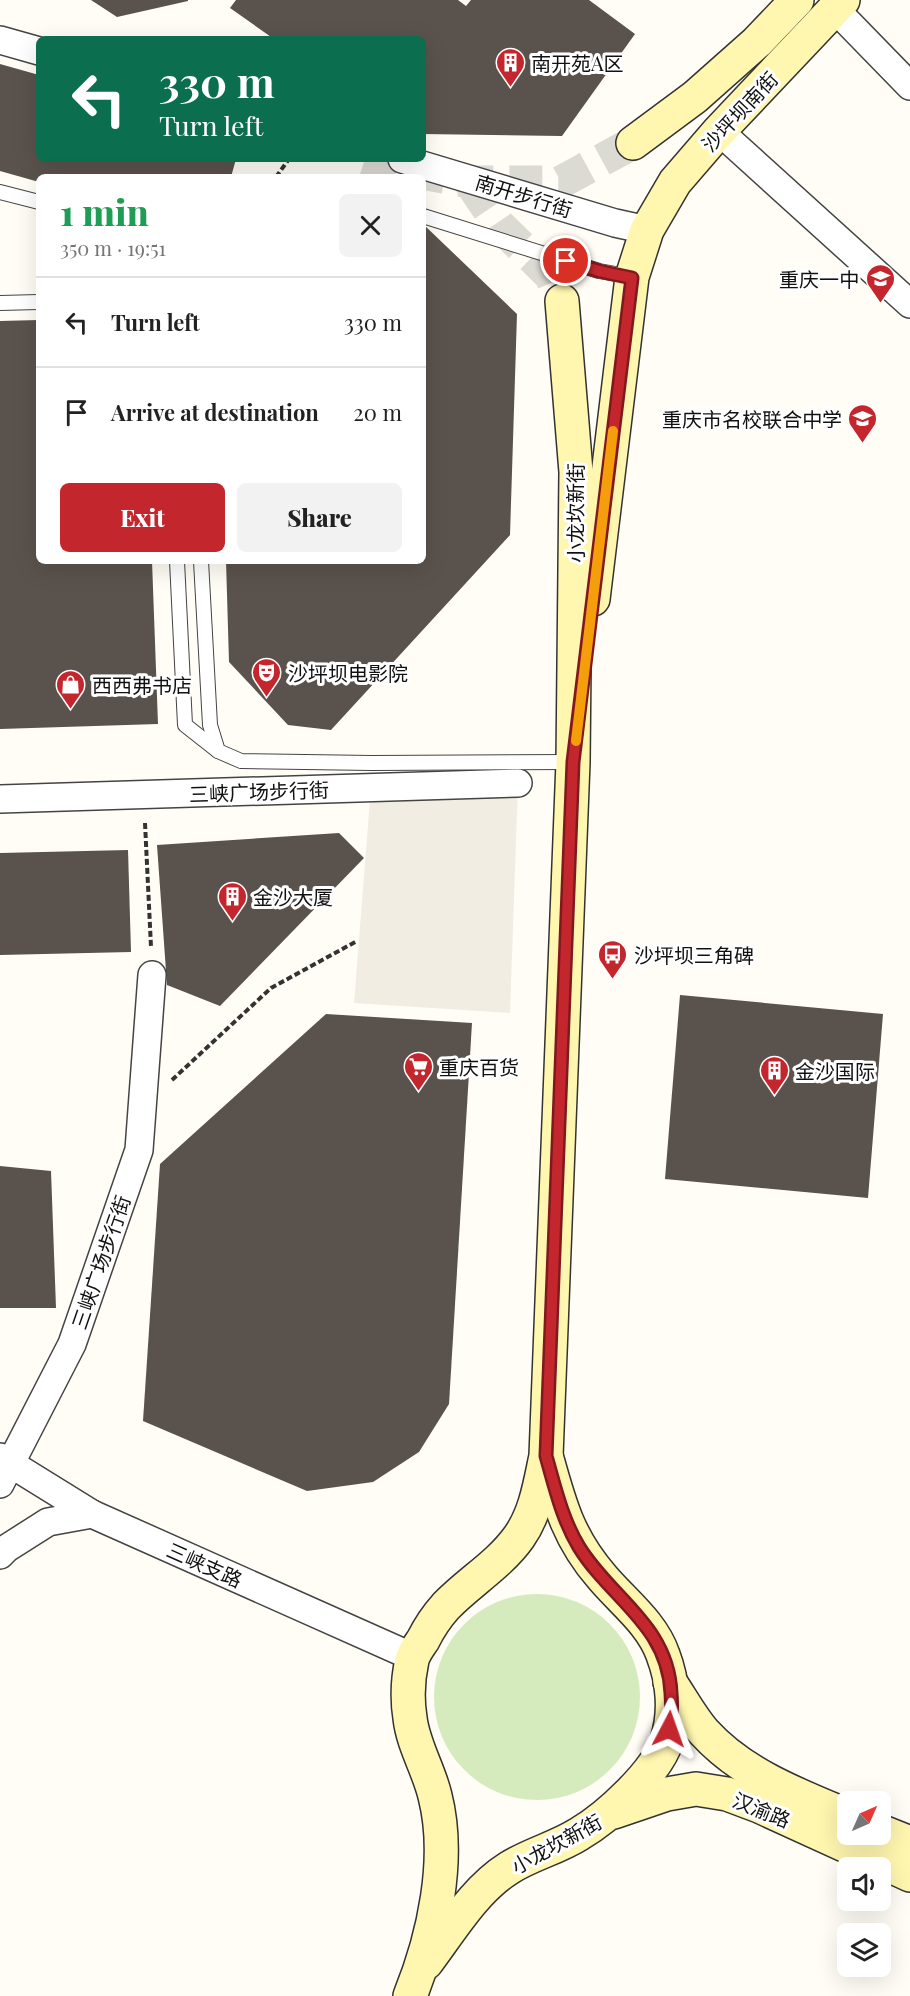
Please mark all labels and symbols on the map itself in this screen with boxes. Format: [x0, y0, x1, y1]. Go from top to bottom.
building icon: 南开苑A区 [494, 46, 526, 88]
place label: 南开苑A区 [531, 49, 624, 76]
street label: 沙坪坝南街 [695, 65, 783, 157]
street label: 南开步行街 [472, 167, 576, 223]
pin [540, 235, 591, 286]
school or university icon: 重庆一中 [864, 262, 896, 304]
place label: 重庆一中 [779, 265, 859, 292]
school or university icon: 重庆市名校联合中学 [847, 402, 879, 444]
place label: 重庆市名校联合中学 [662, 405, 842, 432]
street label: 小龙坎新街 [561, 463, 588, 563]
theatre icon: 沙坪坝电影院 [251, 656, 283, 698]
place label: 沙坪坝电影院 [288, 659, 408, 686]
shop icon: 西西弗书店 [55, 668, 87, 710]
place label: 西西弗书店 [92, 671, 192, 698]
street label: 三峡广场步行街 [189, 775, 329, 807]
building icon: 金沙大厦 [216, 880, 248, 922]
place label: 金沙大厦 [253, 883, 333, 910]
bus stop icon: 沙坪坝三角碑 [597, 938, 629, 980]
place label: 沙坪坝三角碑 [634, 941, 754, 968]
supermarket icon: 重庆百货 [402, 1050, 434, 1092]
place label: 重庆百货 [439, 1053, 519, 1080]
building icon: 金沙国际 [758, 1054, 790, 1096]
place label: 金沙国际 [795, 1057, 875, 1084]
street label: 三峡广场步行街 [64, 1191, 136, 1333]
street label: 三峡支路 [163, 1535, 247, 1593]
position arrow [637, 1697, 701, 1761]
street label: 汉渝路 [729, 1785, 795, 1833]
north arrow [837, 1791, 891, 1845]
street label: 小龙坎新街 [506, 1807, 606, 1879]

